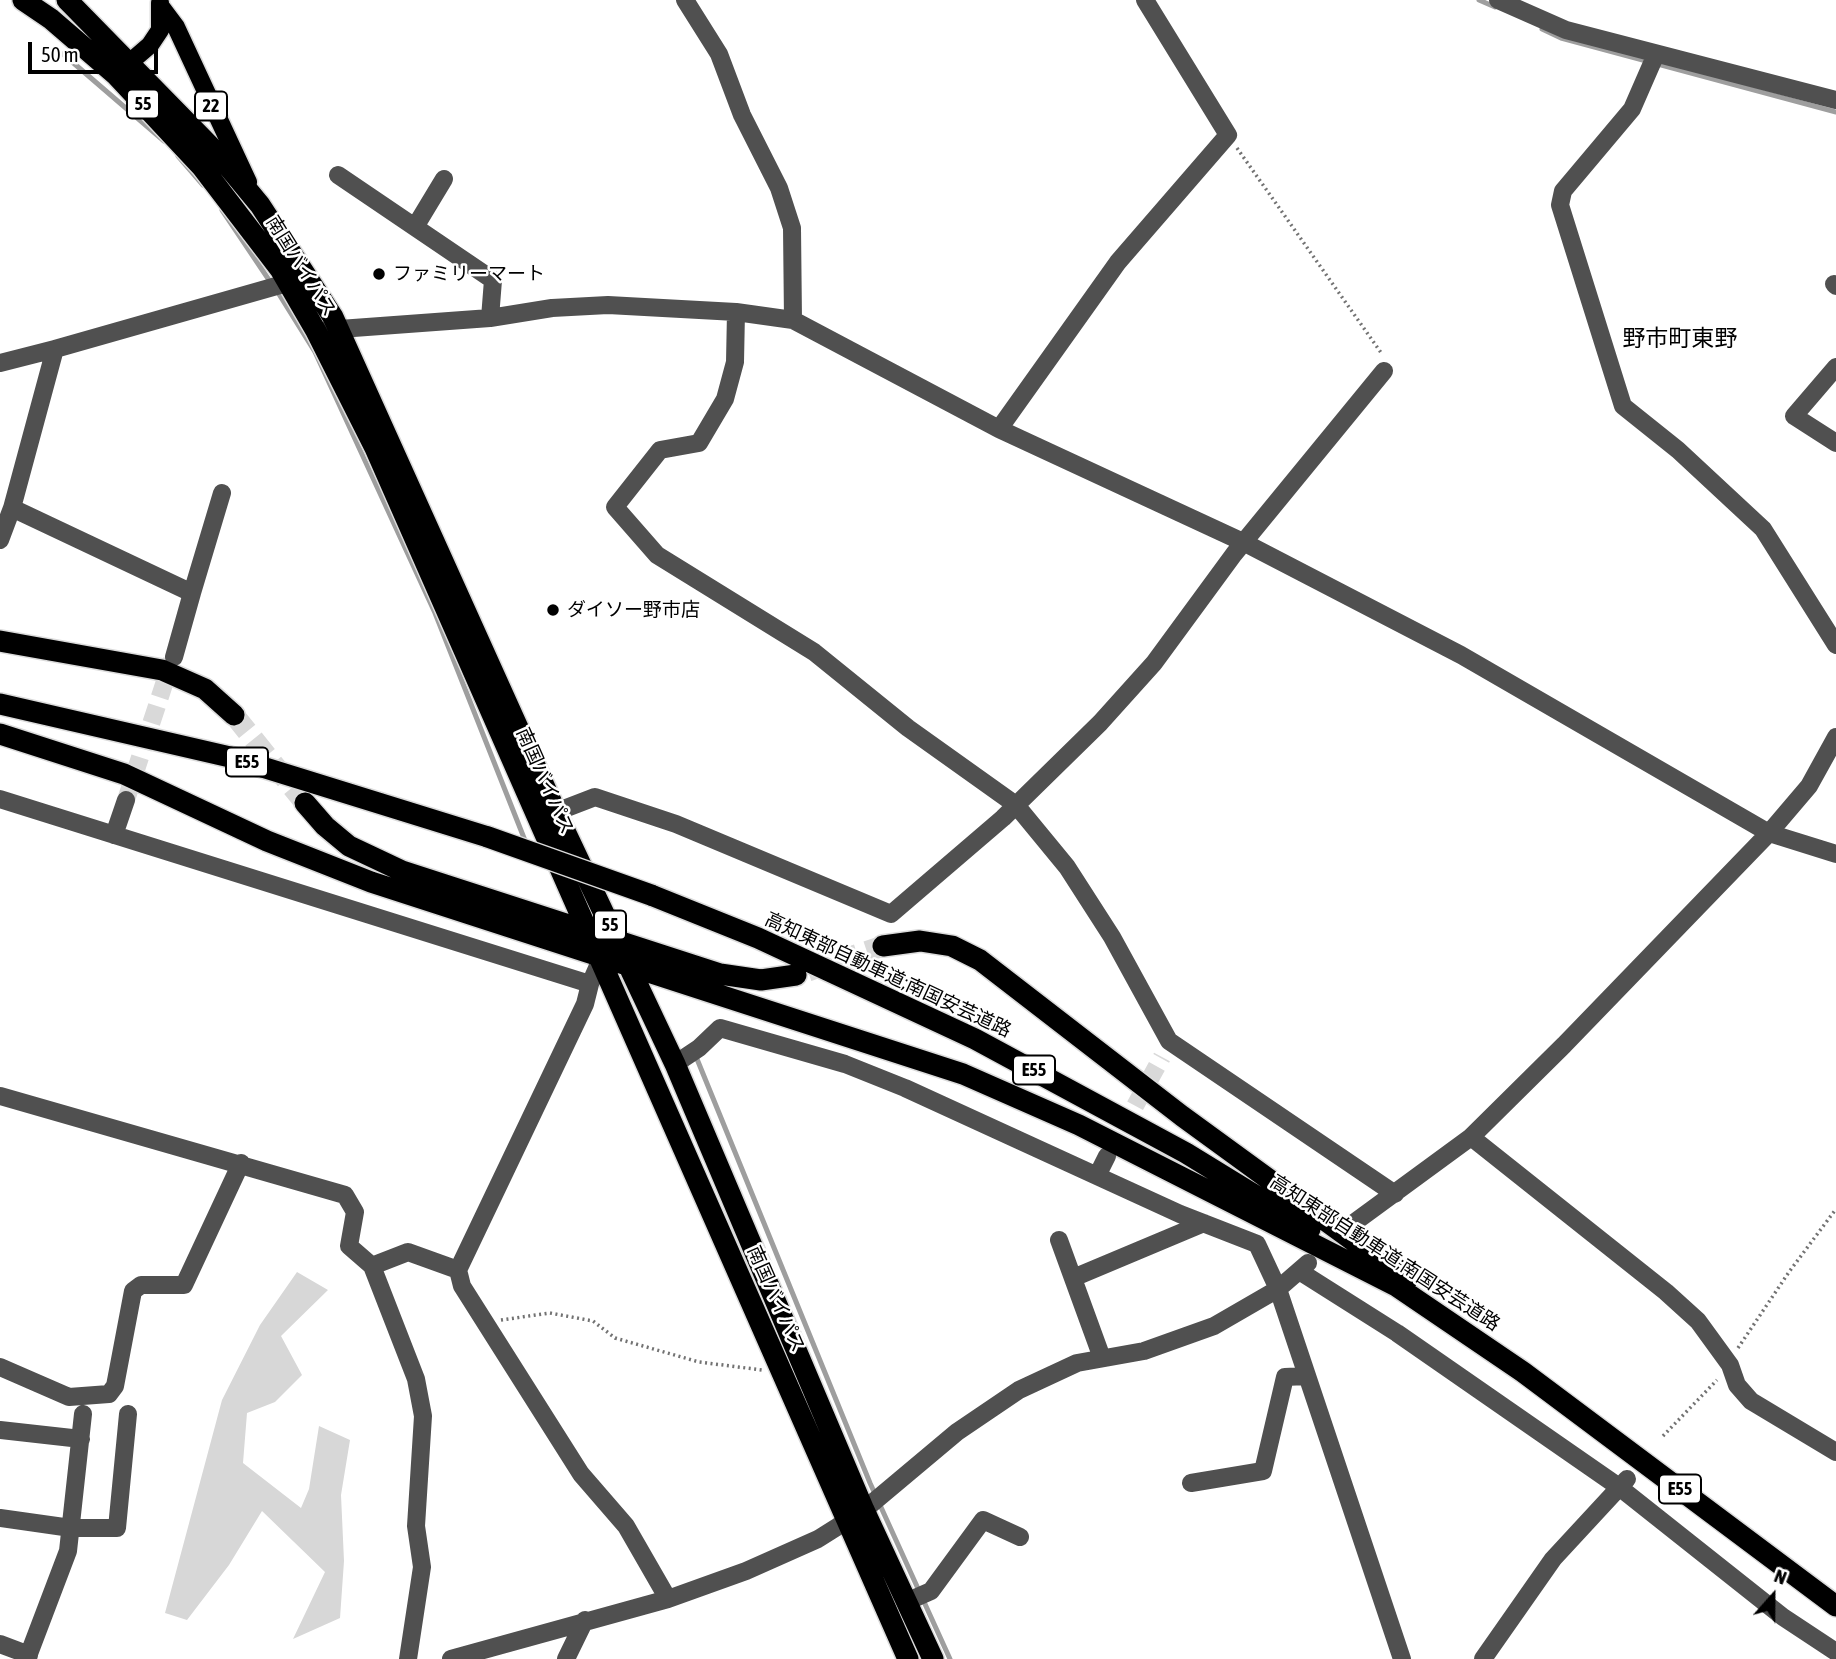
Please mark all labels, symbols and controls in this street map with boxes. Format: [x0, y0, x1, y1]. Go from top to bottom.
scale bar [32, 28, 161, 72]
text: 50 m [41, 42, 79, 66]
road number: 55 [127, 90, 159, 119]
road number: 22 [195, 92, 227, 120]
street label: 南国バイパス [261, 212, 341, 320]
place label: ファミリーマート [393, 263, 545, 285]
marker: ファミリーマート [371, 266, 387, 282]
district label: 野市町東野 [1623, 325, 1737, 353]
place label: ダイソー野市店 [567, 599, 700, 621]
marker: ダイソー野市店 [545, 602, 561, 618]
street label: 南国バイパス [511, 724, 579, 838]
road number: E55 [226, 748, 268, 776]
street label: 高知東部自動車道;南国安芸道路 [761, 908, 1015, 1042]
road number: 55 [594, 910, 626, 940]
road number: E55 [1013, 1056, 1055, 1084]
street label: 高知東部自動車道;南国安芸道路 [1266, 1170, 1504, 1336]
street label: 南国バイパス [742, 1242, 810, 1356]
road number: E55 [1659, 1474, 1701, 1504]
north arrow [1738, 1561, 1808, 1631]
text: N [1771, 1564, 1790, 1589]

